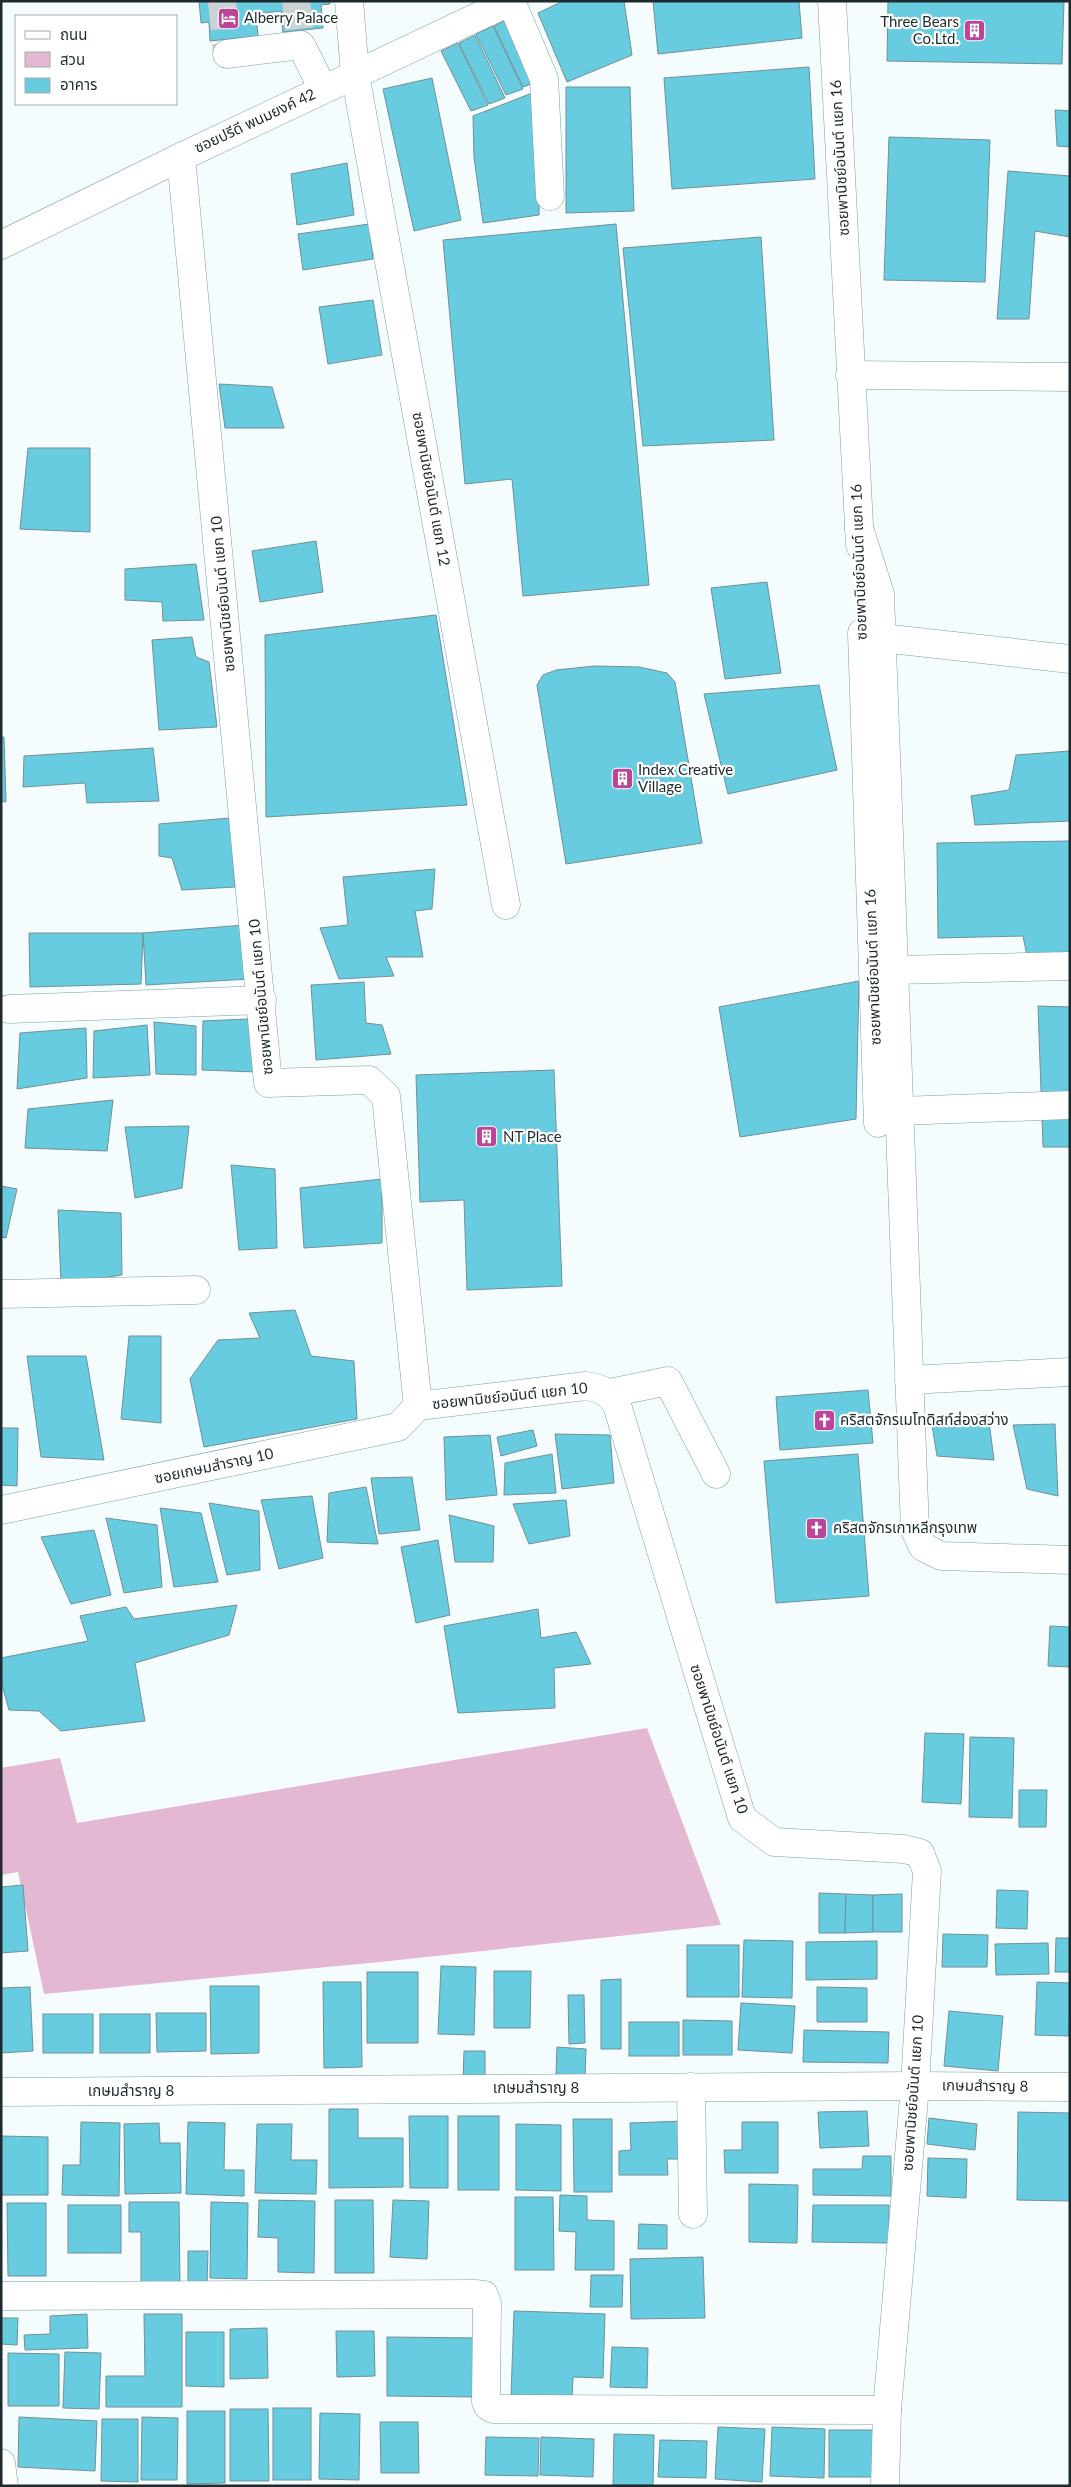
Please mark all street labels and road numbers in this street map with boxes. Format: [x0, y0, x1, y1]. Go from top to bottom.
street label: ซอยพานิชย์อนันต์ แยก 16 [826, 79, 852, 237]
street label: ซอยปรีดี พนมยงค์ 42 [191, 84, 318, 156]
street label: ซอยพานิชย์อนันต์ แยก 12 [410, 410, 454, 567]
street label: ซอยพานิชย์อนันต์ แยก 16 [846, 483, 870, 640]
street label: ซอยพานิชย์อนันต์ แยก 10 [206, 515, 238, 673]
street label: ซอยพานิชย์อนันต์ แยก 16 [860, 888, 884, 1045]
street label: ซอยพานิชย์อนันต์ แยก 10 [244, 918, 276, 1076]
street label: ซอยพานิชย์อนันต์ แยก 10 [431, 1378, 589, 1412]
street label: ซอยเกษมสำราญ 10 [153, 1444, 275, 1486]
street label: ซอยพานิชย์อนันต์ แยก 10 [687, 1662, 753, 1816]
street label: ซอยพานิชย์อนันต์ แยก 10 [898, 2014, 926, 2172]
street label: เกษมสำราญ 8 [942, 2075, 1028, 2095]
street label: เกษมสำราญ 8 [493, 2078, 579, 2096]
street label: เกษมสำราญ 8 [88, 2081, 174, 2099]

